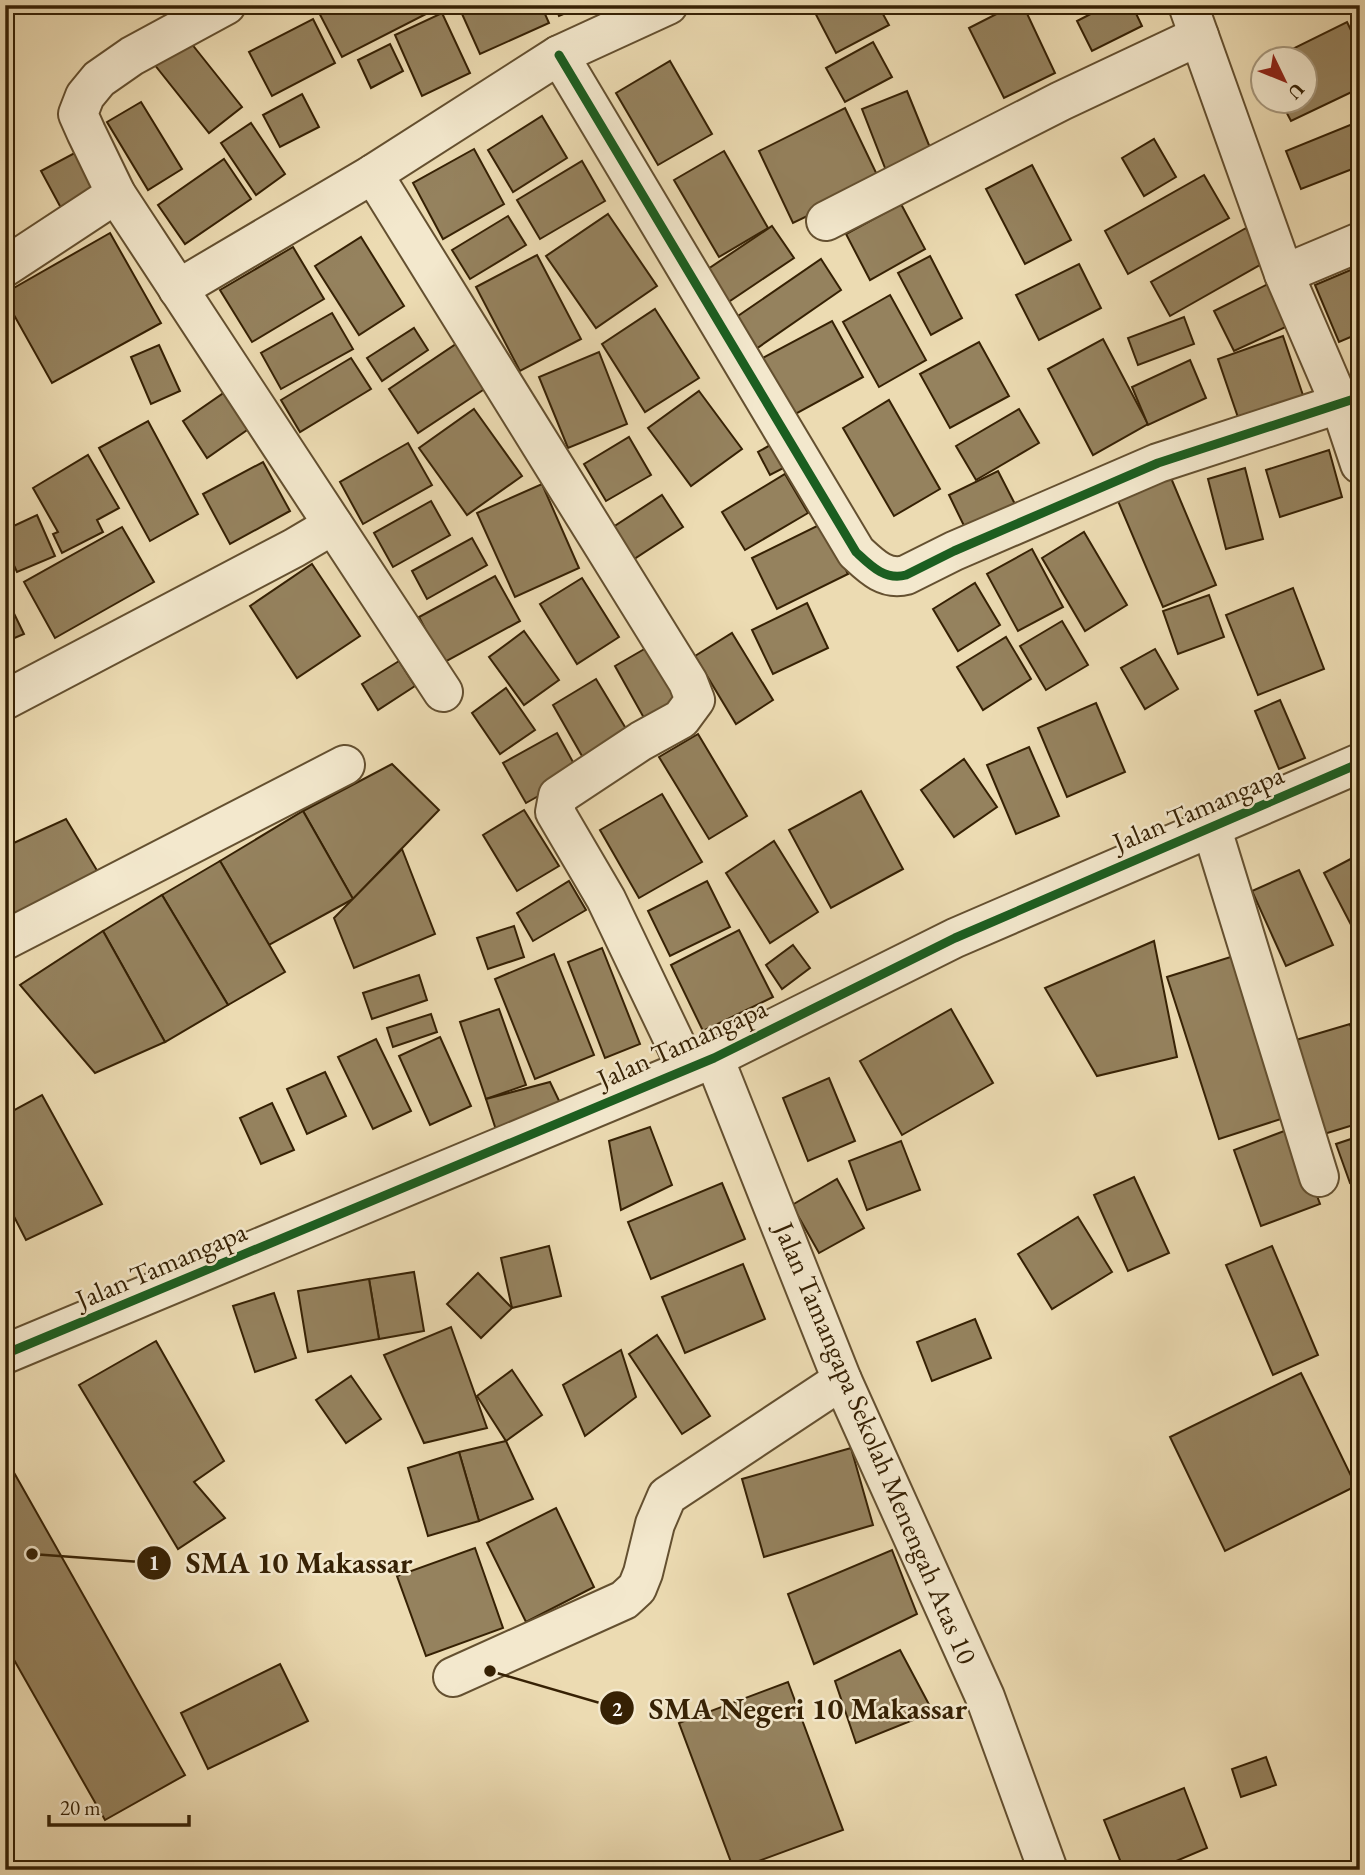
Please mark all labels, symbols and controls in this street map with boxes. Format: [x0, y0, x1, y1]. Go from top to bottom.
north arrow [1250, 46, 1320, 116]
text: U [1282, 78, 1310, 105]
street label: Jalan Tamangapa [1105, 756, 1290, 861]
street label: Jalan Tamangapa [590, 989, 773, 1097]
street label: Jalan Tamangapa [68, 1213, 253, 1318]
street label: Jalan Tamangapa Sekolah Menengah Atas 10 [766, 1215, 986, 1669]
callout: SMA 10 Makassar [136, 1537, 426, 1588]
text: SMA 10 Makassar [186, 1543, 413, 1582]
text: 1 [148, 1549, 160, 1576]
callout: SMA Negeri 10 Makassar [600, 1683, 981, 1734]
text: SMA Negeri 10 Makassar [649, 1689, 968, 1728]
text: 2 [611, 1695, 623, 1722]
scale bar [49, 1784, 189, 1828]
text: 20 m [60, 1794, 101, 1821]

